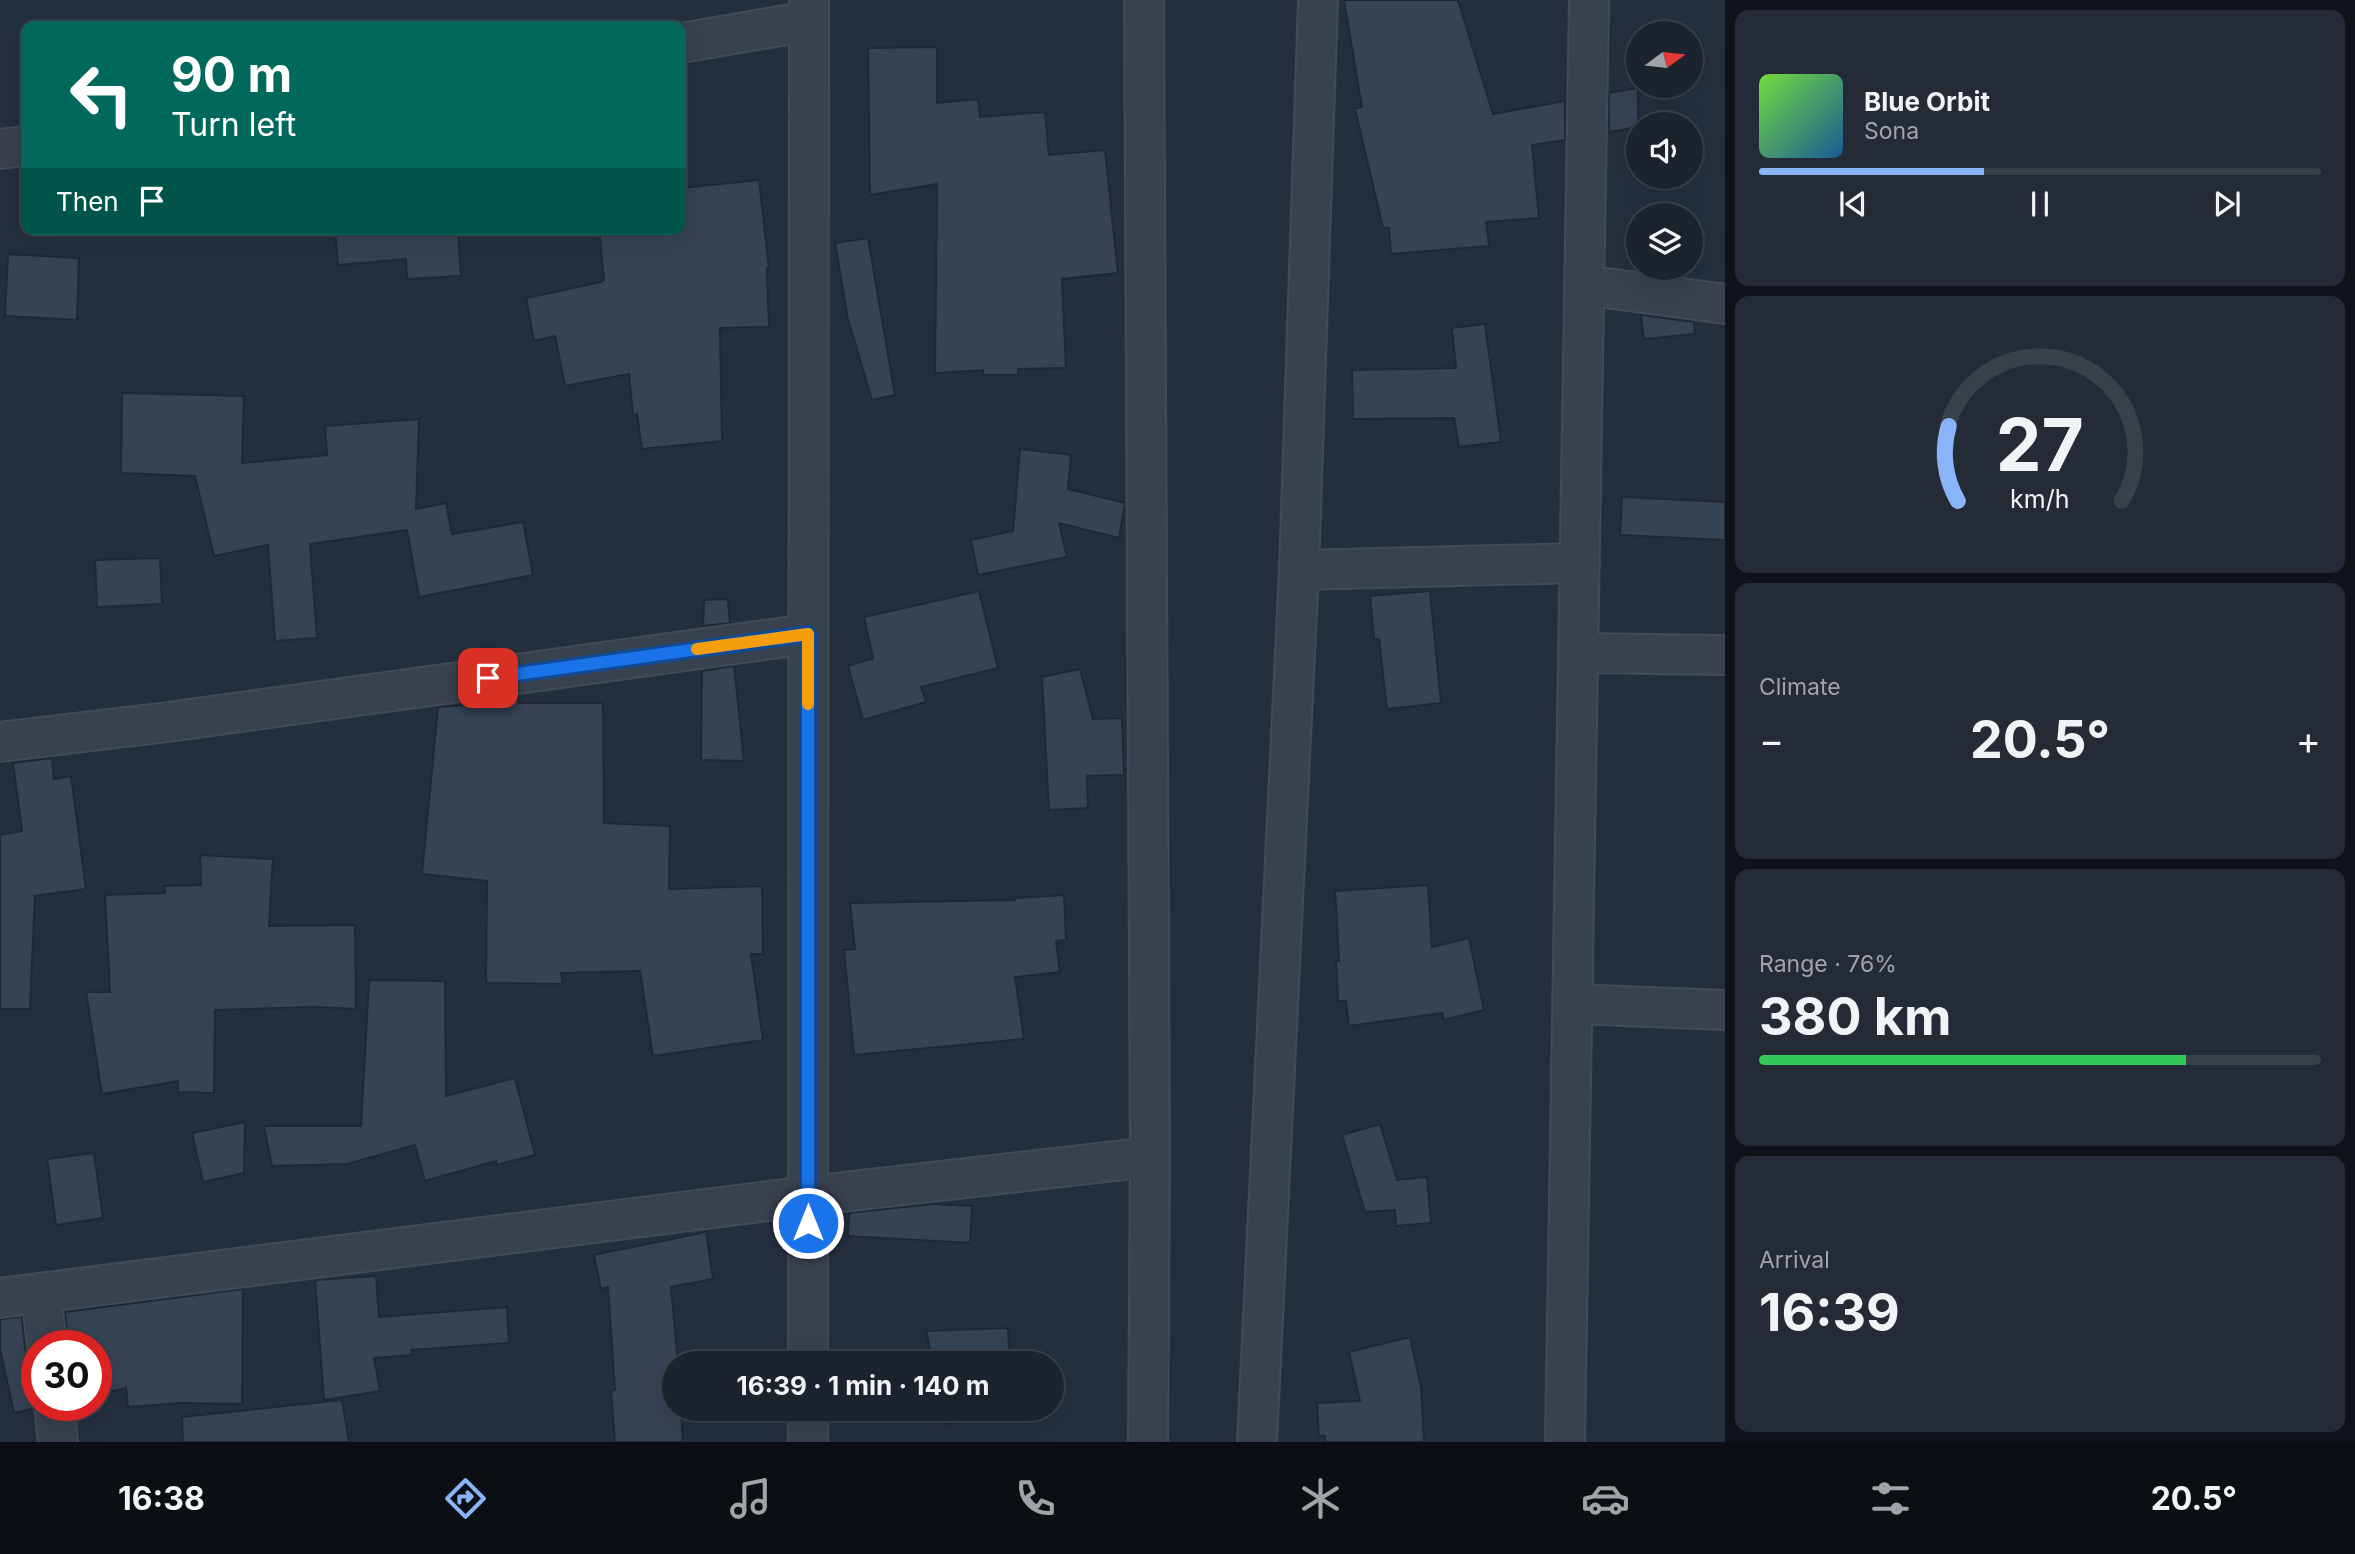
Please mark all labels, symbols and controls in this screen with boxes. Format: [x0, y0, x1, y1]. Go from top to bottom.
north arrow [1626, 21, 1703, 98]
map controls [1626, 21, 1703, 280]
text: 90 m [171, 45, 292, 104]
icon: left [56, 49, 147, 140]
text: Blue Orbit [1864, 86, 1990, 117]
text: Turn left [171, 105, 296, 144]
button: sound [1626, 112, 1703, 189]
text: Sona [1864, 117, 1919, 145]
icon: arrive [133, 182, 171, 220]
icon: previous [1834, 185, 1872, 223]
icon: pause [2021, 185, 2059, 223]
icon: next [2208, 185, 2246, 223]
text: Then [56, 186, 119, 217]
button: layers [1626, 203, 1703, 280]
text: 27 [1996, 400, 2084, 489]
text: km/h [2010, 483, 2070, 513]
pin [458, 648, 518, 708]
icon: arrive [469, 659, 507, 697]
text: Climate [1759, 673, 1841, 701]
text: 20.5° [1970, 708, 2110, 771]
text: − [1759, 717, 1784, 763]
text: + [2296, 717, 2321, 763]
text: Range · 76% [1759, 950, 1897, 978]
text: 380 km [1759, 985, 1951, 1048]
position arrow [771, 1186, 845, 1260]
text: Arrival [1759, 1246, 1830, 1274]
text: 16:39 [1759, 1281, 1900, 1344]
speed limit sign: 30 [21, 1330, 112, 1421]
text: 16:39 · 1 min · 140 m [737, 1370, 989, 1401]
icon: directions [441, 1474, 490, 1523]
icon: music [726, 1474, 775, 1523]
icon: phone [1011, 1474, 1060, 1523]
icon: climate [1296, 1474, 1345, 1523]
icon: car [1581, 1474, 1630, 1523]
icon: filters [1866, 1474, 1915, 1523]
text: 16:38 [118, 1479, 205, 1518]
text: 20.5° [2151, 1479, 2237, 1518]

